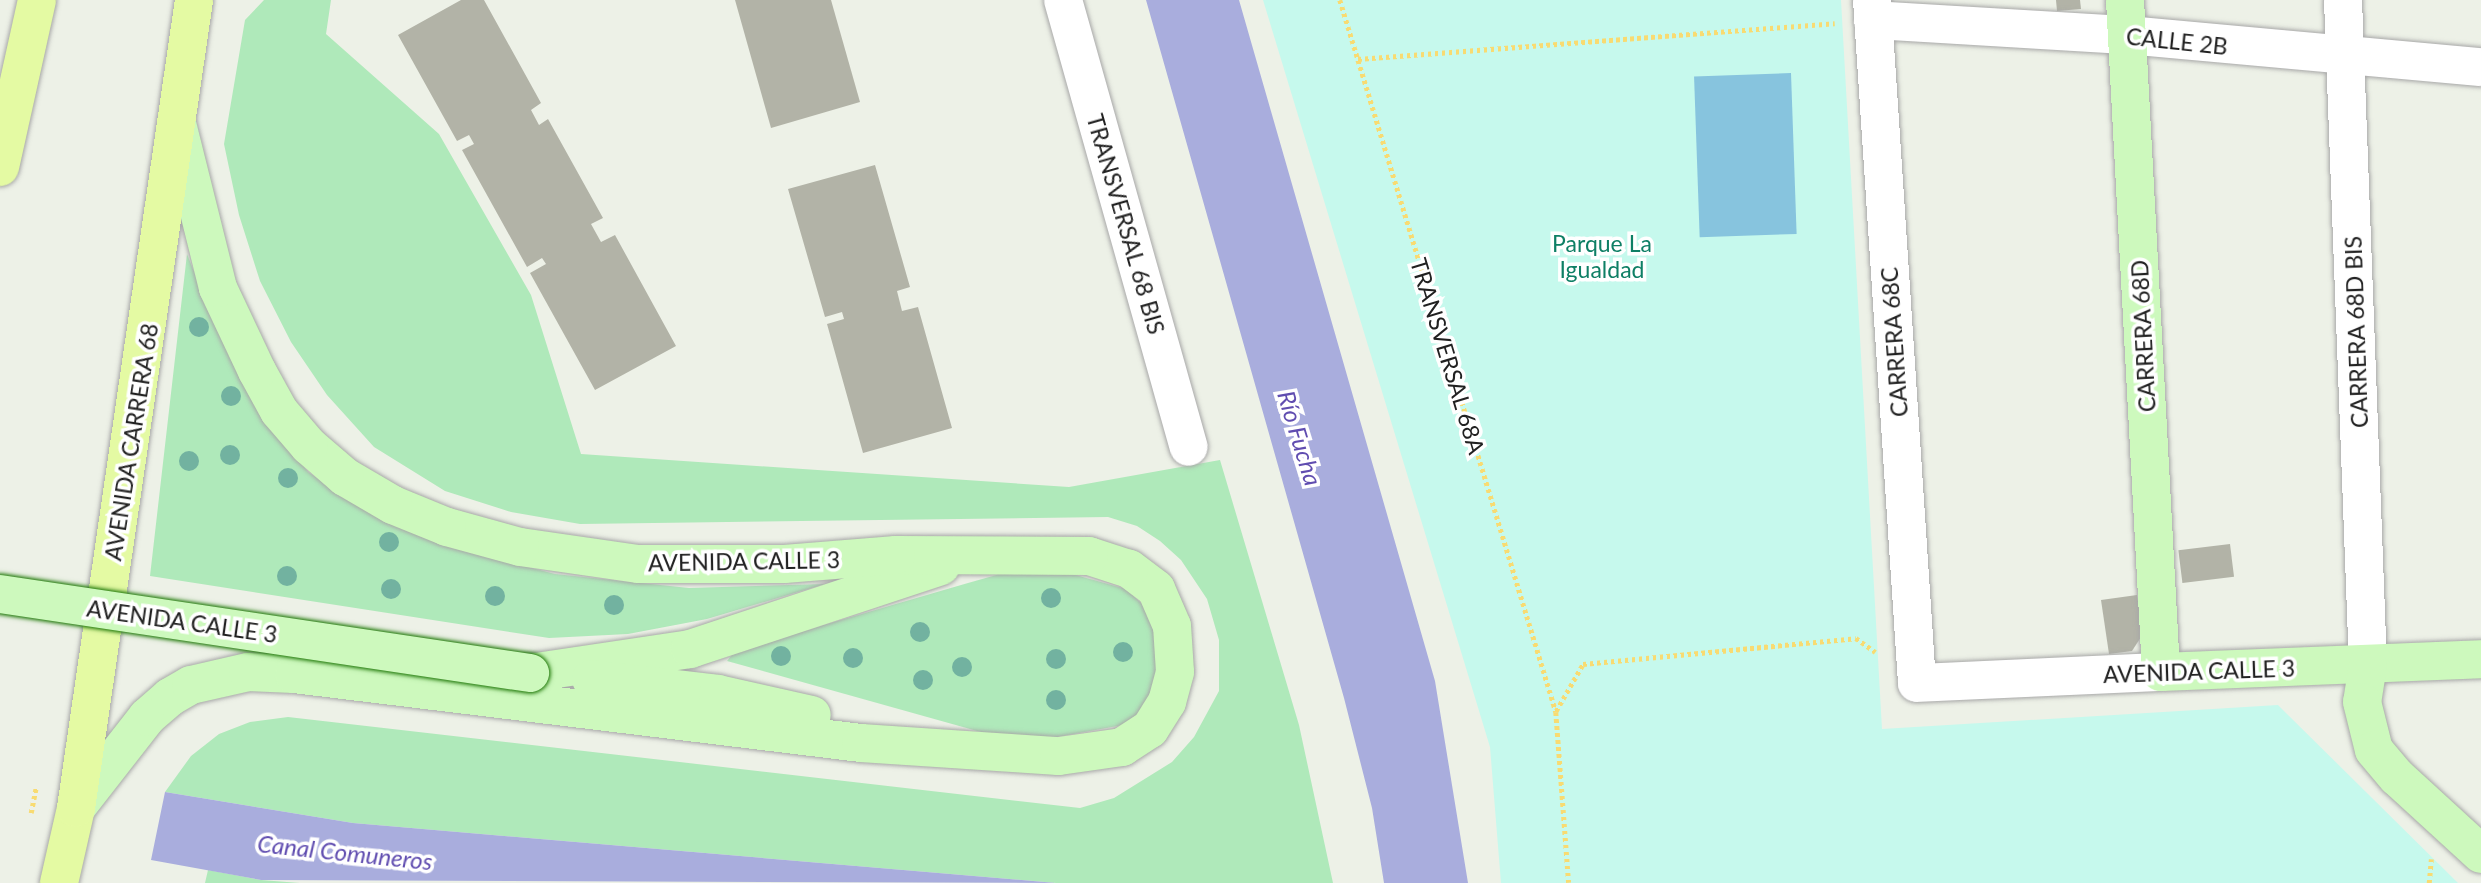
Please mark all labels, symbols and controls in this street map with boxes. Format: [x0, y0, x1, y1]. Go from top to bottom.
street label: CALLE 2B [2125, 22, 2229, 60]
street label: TRANSVERSAL 68 BIS [1081, 110, 1171, 338]
park label: Parque La Igualdad [1552, 229, 1652, 283]
street label: CARRERA 68D BIS [2339, 235, 2373, 429]
street label: TRANSVERSAL 68A [1405, 254, 1491, 458]
street label: CARRERA 68D [2125, 259, 2161, 413]
street label: CARRERA 68C [1875, 266, 1913, 418]
street label: AVENIDA CARRERA 68 [98, 321, 164, 563]
water label: Río Fucha [1272, 387, 1328, 489]
street label: AVENIDA CALLE 3 [647, 546, 841, 576]
street label: AVENIDA CALLE 3 [85, 594, 279, 648]
street label: AVENIDA CALLE 3 [2102, 654, 2296, 688]
water label: Canal Comuneros [256, 828, 434, 876]

